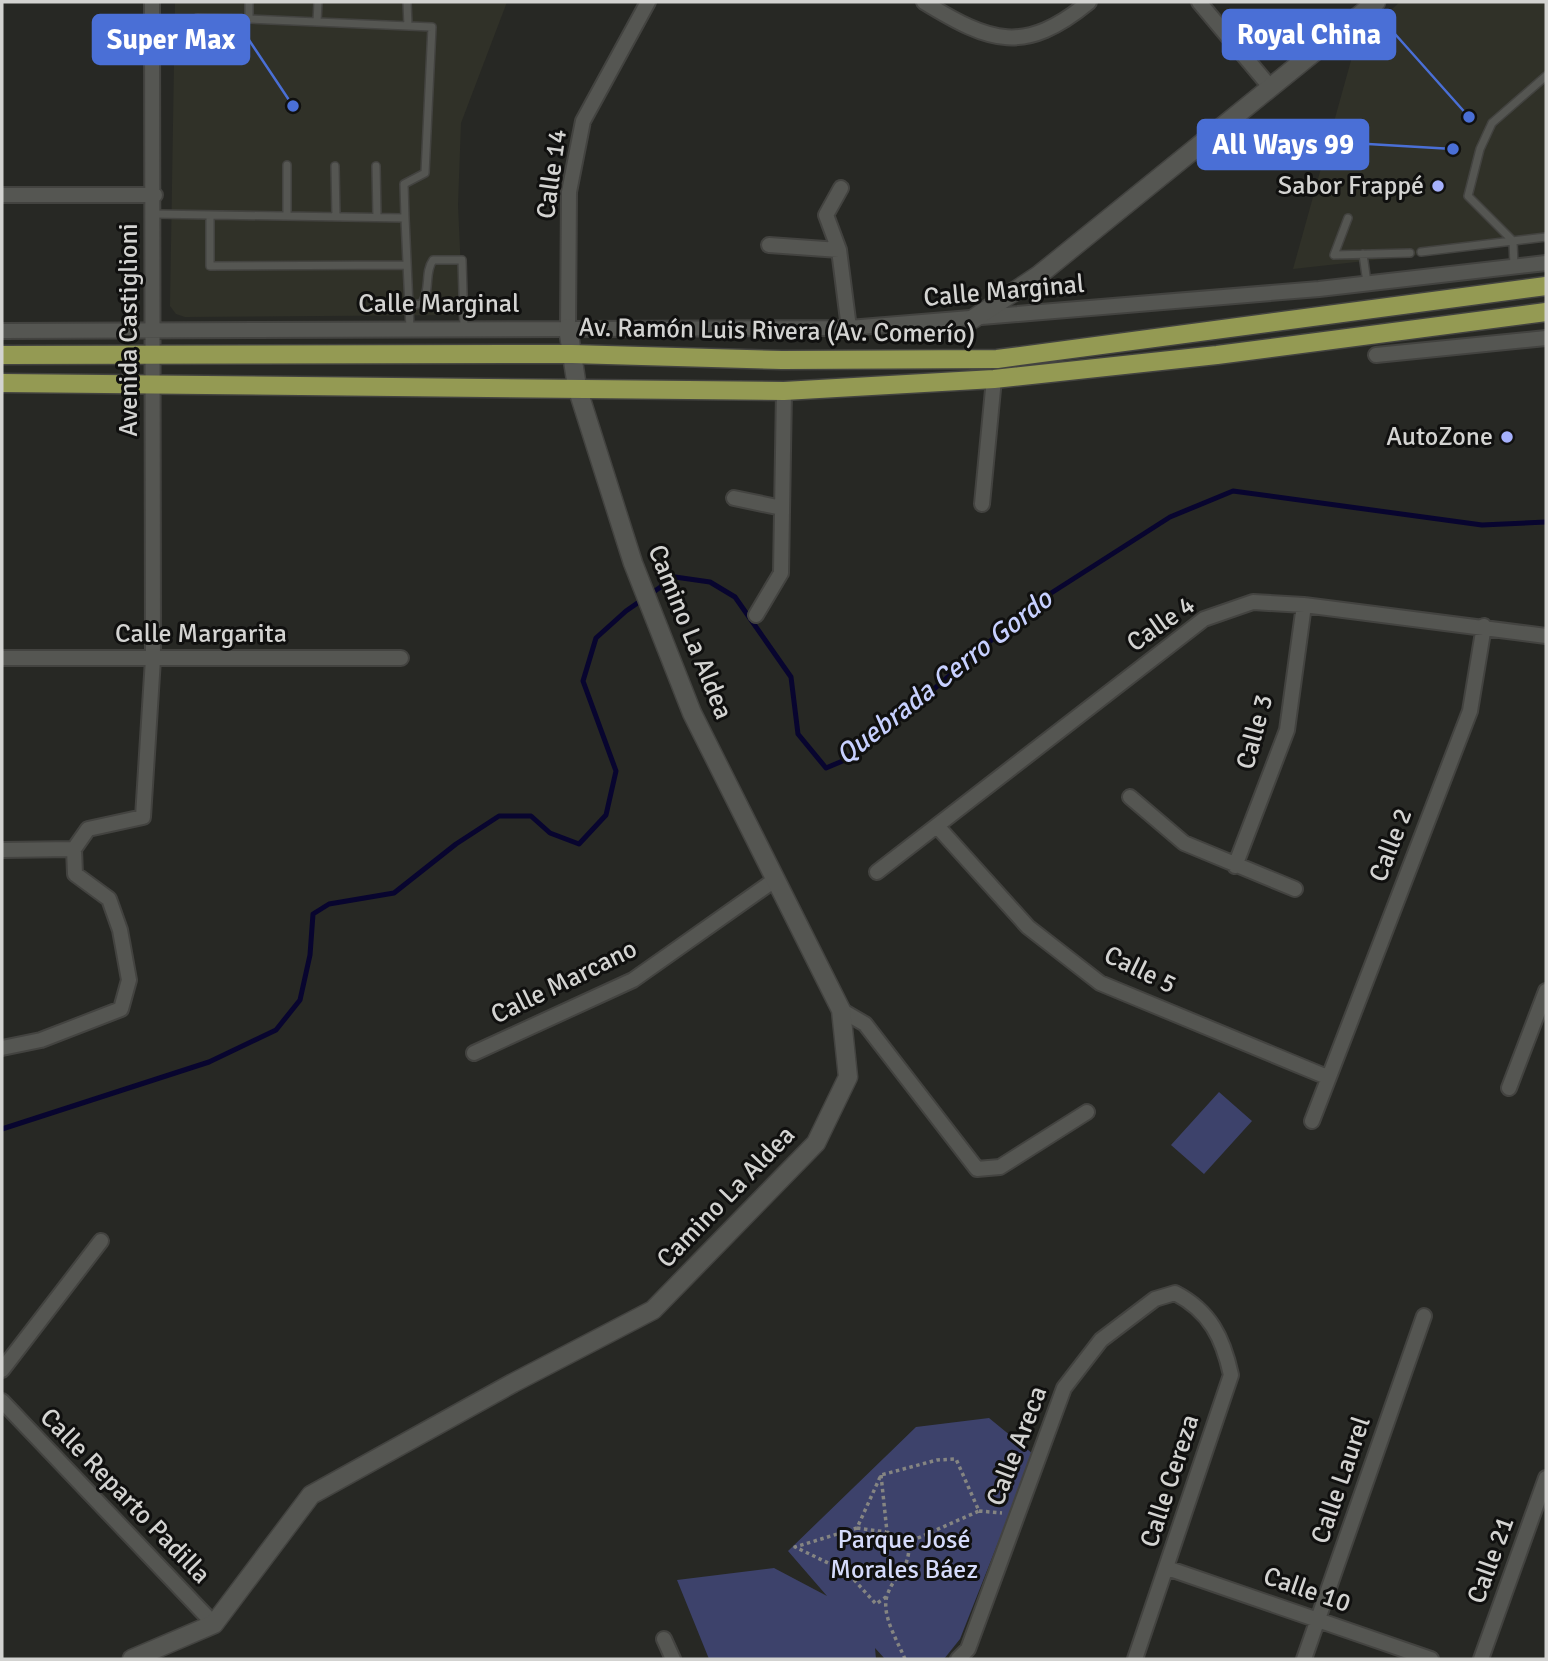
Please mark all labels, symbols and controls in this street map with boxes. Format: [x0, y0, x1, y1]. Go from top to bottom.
callout: Royal China [1223, 10, 1395, 59]
callout: Super Max [93, 15, 249, 64]
text: Royal China [1237, 18, 1381, 52]
text: Super Max [107, 23, 236, 57]
callout: All Ways 99 [1198, 120, 1368, 169]
street label: Calle 14 [530, 127, 574, 221]
text: All Ways 99 [1212, 128, 1354, 162]
place label: Sabor Frappé [1278, 170, 1424, 202]
marker: Sabor Frappé [1430, 178, 1446, 194]
street label: Avenida Castiglioni [113, 223, 145, 437]
street label: Calle Marginal [922, 268, 1086, 314]
street label: Calle Marginal [358, 288, 520, 320]
street label: Av. Ramón Luis Rivera (Av. Comerío) [578, 312, 976, 350]
place label: AutoZone [1386, 421, 1493, 453]
marker: AutoZone [1499, 429, 1515, 445]
street label: Camino La Aldea [640, 540, 740, 724]
water label: Quebrada Cerro Gordo [829, 581, 1060, 772]
street label: Calle 4 [1121, 589, 1201, 659]
street label: Calle Margarita [115, 618, 287, 650]
street label: Calle 3 [1230, 691, 1280, 773]
street label: Calle 2 [1362, 804, 1420, 886]
street label: Calle Marcano [486, 933, 642, 1031]
street label: Calle 5 [1099, 939, 1181, 1001]
street label: Camino La Aldea [650, 1119, 802, 1275]
street label: Calle Areca [980, 1382, 1054, 1510]
street label: Calle Reparto Padilla [33, 1402, 217, 1590]
street label: Calle Cereza [1134, 1411, 1206, 1551]
street label: Calle Laurel [1304, 1412, 1378, 1548]
street label: Calle 21 [1461, 1512, 1521, 1608]
park label: Parque José Morales Báez [830, 1524, 978, 1586]
street label: Calle 10 [1259, 1560, 1355, 1620]

